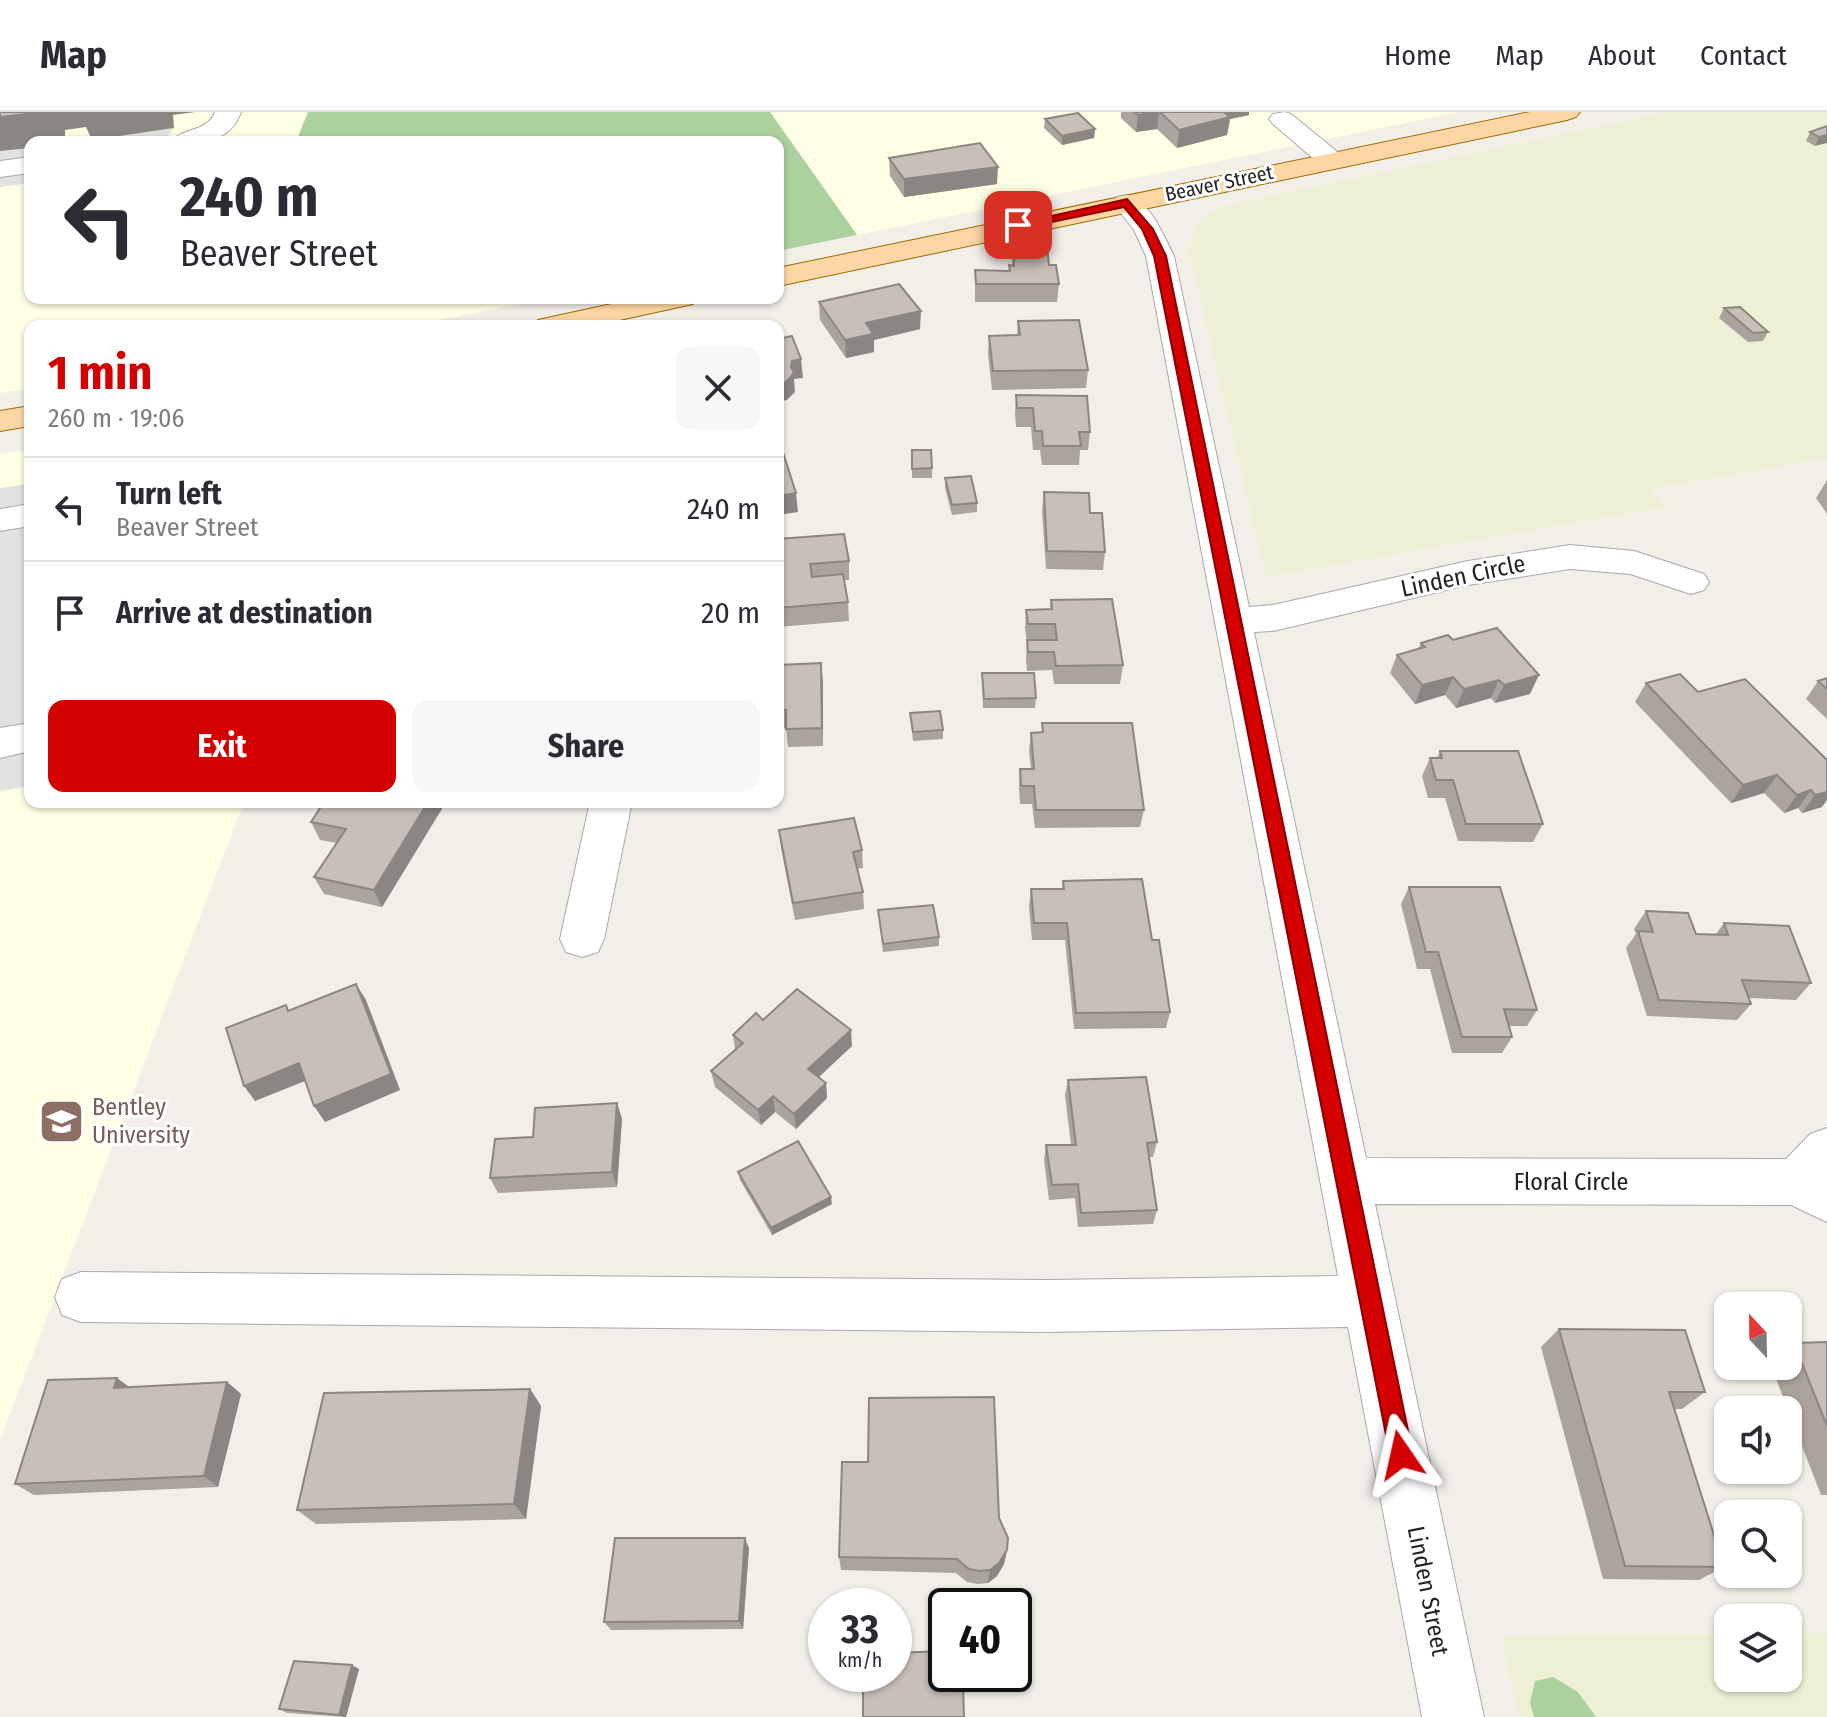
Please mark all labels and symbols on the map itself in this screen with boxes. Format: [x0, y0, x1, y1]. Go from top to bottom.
street label: Beaver Street [1163, 160, 1276, 206]
pin [984, 191, 1052, 259]
street label: Linden Circle [1398, 549, 1528, 603]
place label: Bentley University [92, 1093, 190, 1149]
school or university icon: Bentley University [37, 1097, 85, 1145]
street label: Floral Circle [1514, 1168, 1628, 1196]
north arrow [1714, 1292, 1802, 1380]
position arrow [1359, 1413, 1443, 1497]
street label: Linden Street [1402, 1524, 1454, 1658]
speed limit sign: 40 [928, 1588, 1032, 1692]

